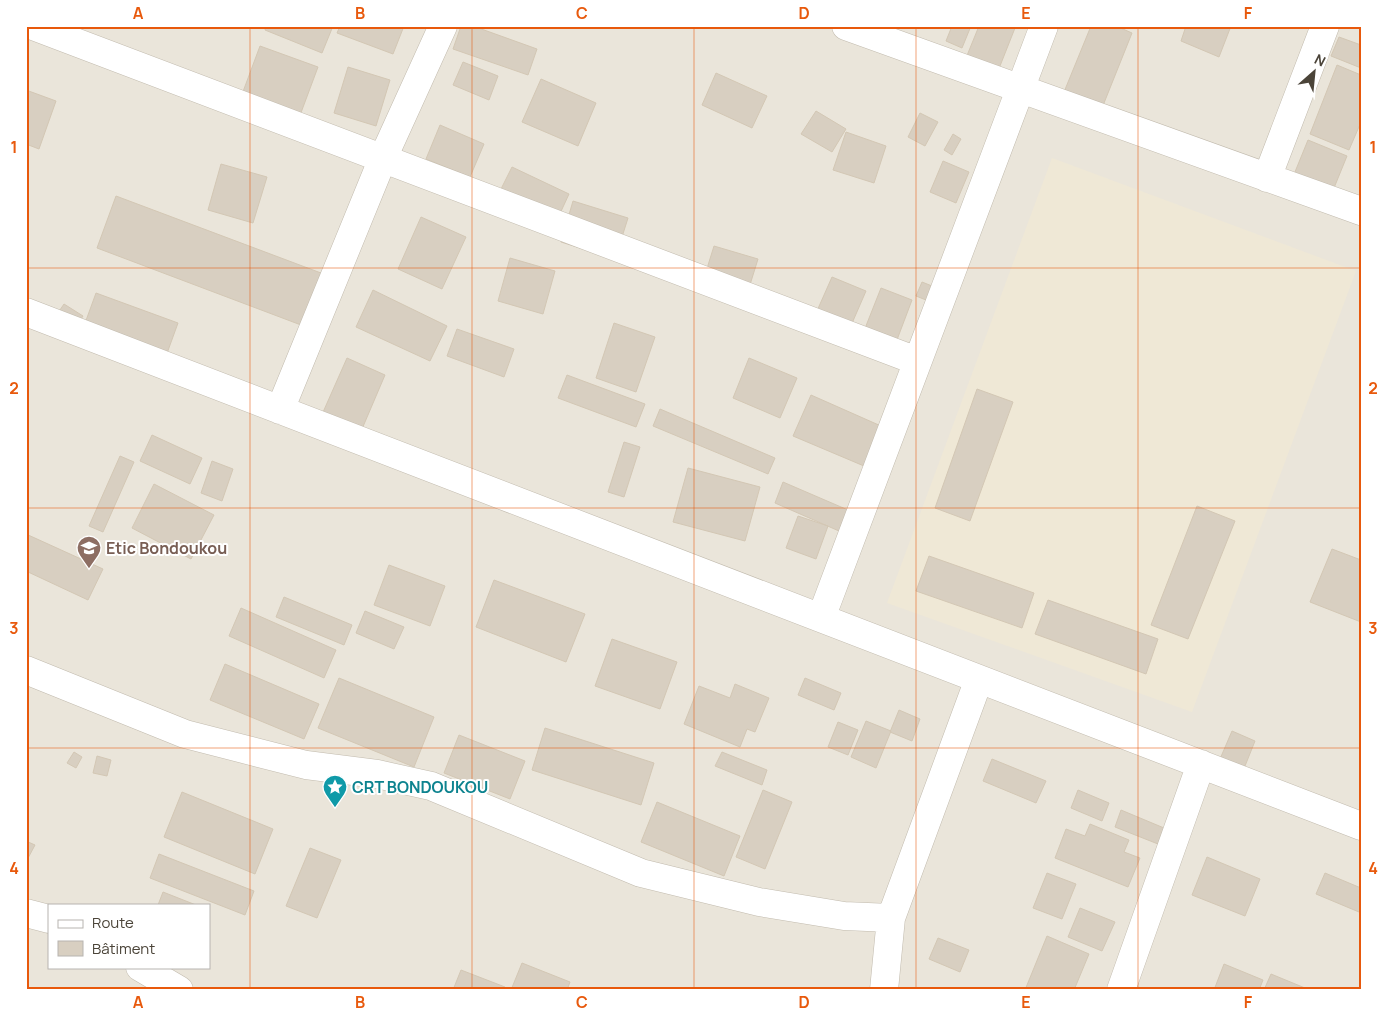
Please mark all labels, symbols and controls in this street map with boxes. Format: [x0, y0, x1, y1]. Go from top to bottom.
text: A [133, 2, 144, 24]
text: B [355, 2, 365, 24]
text: C [576, 2, 588, 24]
text: D [798, 2, 810, 24]
text: E [1021, 2, 1031, 24]
text: F [1244, 2, 1253, 24]
north arrow [1290, 48, 1340, 98]
text: N [1311, 49, 1329, 71]
text: 1 [10, 136, 18, 158]
text: 1 [1369, 136, 1377, 158]
text: 2 [9, 377, 19, 399]
text: 2 [1368, 377, 1378, 399]
school or university icon: Etic Bondoukou [76, 535, 102, 569]
place label: Etic Bondoukou [106, 537, 227, 559]
text: 3 [9, 617, 19, 639]
text: 3 [1368, 617, 1378, 639]
place icon: CRT BONDOUKOU [322, 774, 348, 808]
place label: CRT BONDOUKOU [352, 776, 488, 798]
text: 4 [9, 857, 19, 879]
text: 4 [1368, 857, 1378, 879]
legend [48, 904, 210, 968]
text: Route [92, 912, 134, 933]
text: Bâtiment [92, 938, 155, 959]
text: A [133, 991, 144, 1013]
text: B [355, 991, 365, 1013]
text: C [576, 991, 588, 1013]
text: D [798, 991, 810, 1013]
text: E [1021, 991, 1031, 1013]
text: F [1244, 991, 1253, 1013]

